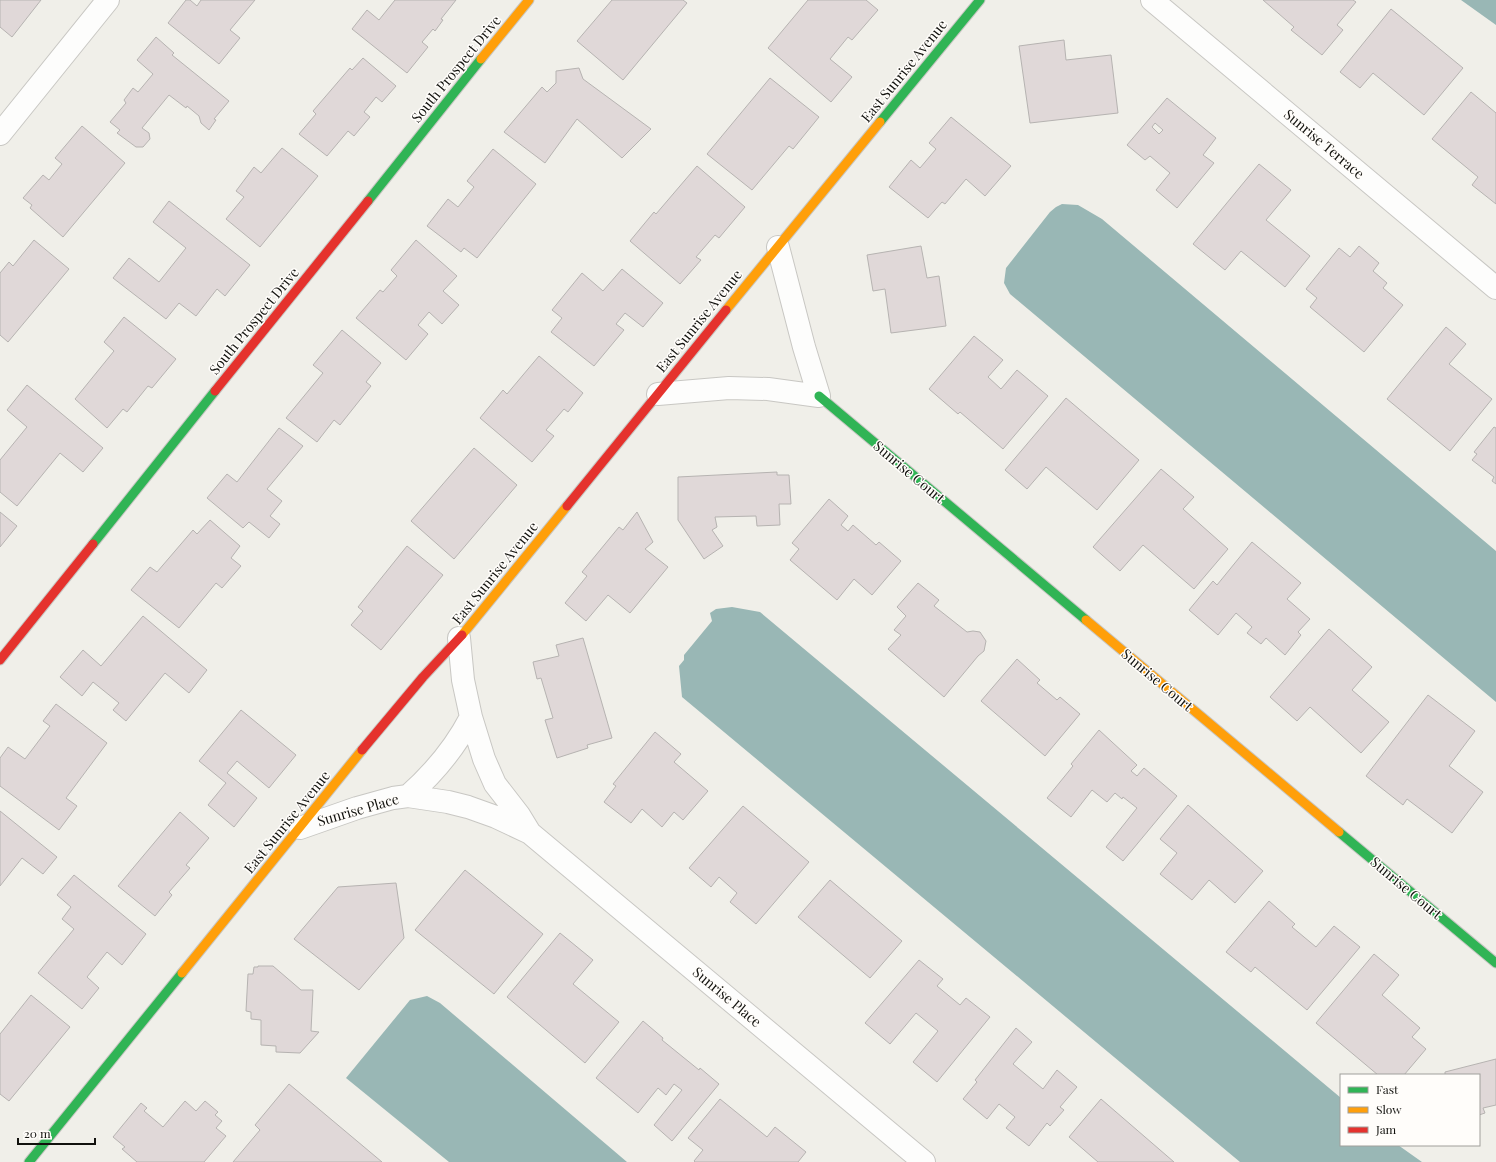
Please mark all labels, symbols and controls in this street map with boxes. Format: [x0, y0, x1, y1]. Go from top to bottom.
street label: South Prospect Drive [407, 11, 505, 126]
street label: East Sunrise Avenue [856, 15, 951, 126]
street label: Sunrise Terrace [1280, 104, 1368, 183]
street label: South Prospect Drive [205, 263, 303, 378]
street label: East Sunrise Avenue [651, 265, 746, 376]
street label: Sunrise Court [870, 436, 950, 508]
street label: East Sunrise Avenue [447, 517, 542, 628]
street label: Sunrise Court [1118, 644, 1198, 716]
street label: East Sunrise Avenue [239, 766, 334, 877]
street label: Sunrise Place [315, 789, 401, 830]
street label: Sunrise Court [1367, 852, 1447, 924]
street label: Sunrise Place [689, 962, 766, 1031]
legend [1340, 1074, 1480, 1146]
text: Fast [1376, 1081, 1399, 1097]
text: Slow [1376, 1101, 1402, 1117]
scale bar [18, 1120, 95, 1146]
text: Jam [1375, 1121, 1397, 1137]
text: 20 m [24, 1125, 51, 1141]

